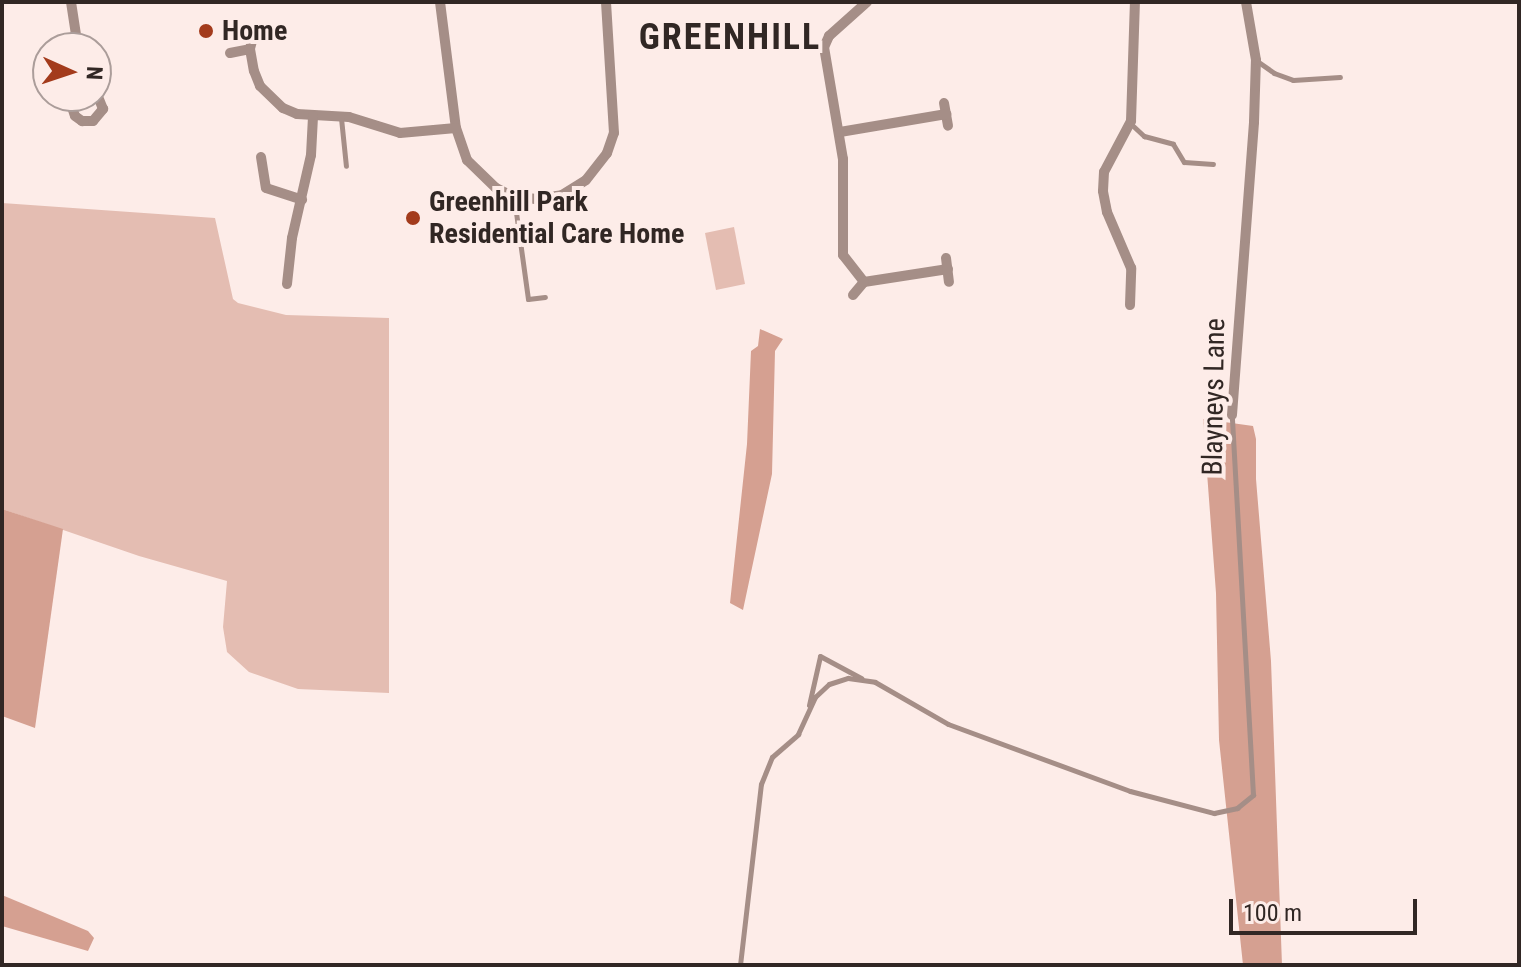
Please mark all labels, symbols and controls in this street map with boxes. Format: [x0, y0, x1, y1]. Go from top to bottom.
place label: Home [222, 14, 287, 48]
district label: GREENHILL [639, 16, 821, 60]
marker: Home [197, 22, 215, 40]
north arrow [32, 32, 112, 112]
text: N [82, 66, 107, 81]
place label: Greenhill Park Residential Care Home [429, 185, 684, 251]
marker: Greenhill Park Residential Care Home [404, 209, 422, 227]
street label: Blayneys Lane [1196, 318, 1232, 476]
scale bar [1233, 883, 1421, 933]
text: 100 m [1243, 899, 1302, 927]

